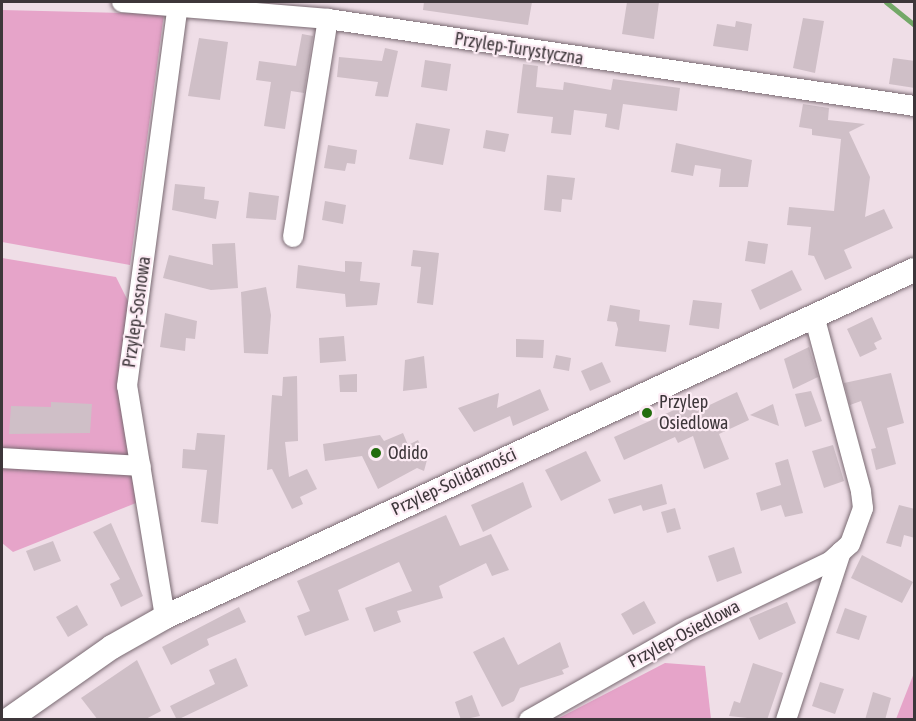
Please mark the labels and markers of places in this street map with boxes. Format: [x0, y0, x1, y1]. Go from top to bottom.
place label: Przylep Osiedlowa [659, 392, 728, 434]
marker: Przylep Osiedlowa [640, 406, 654, 420]
place label: Odido [388, 442, 428, 464]
marker: Odido [369, 446, 383, 460]

